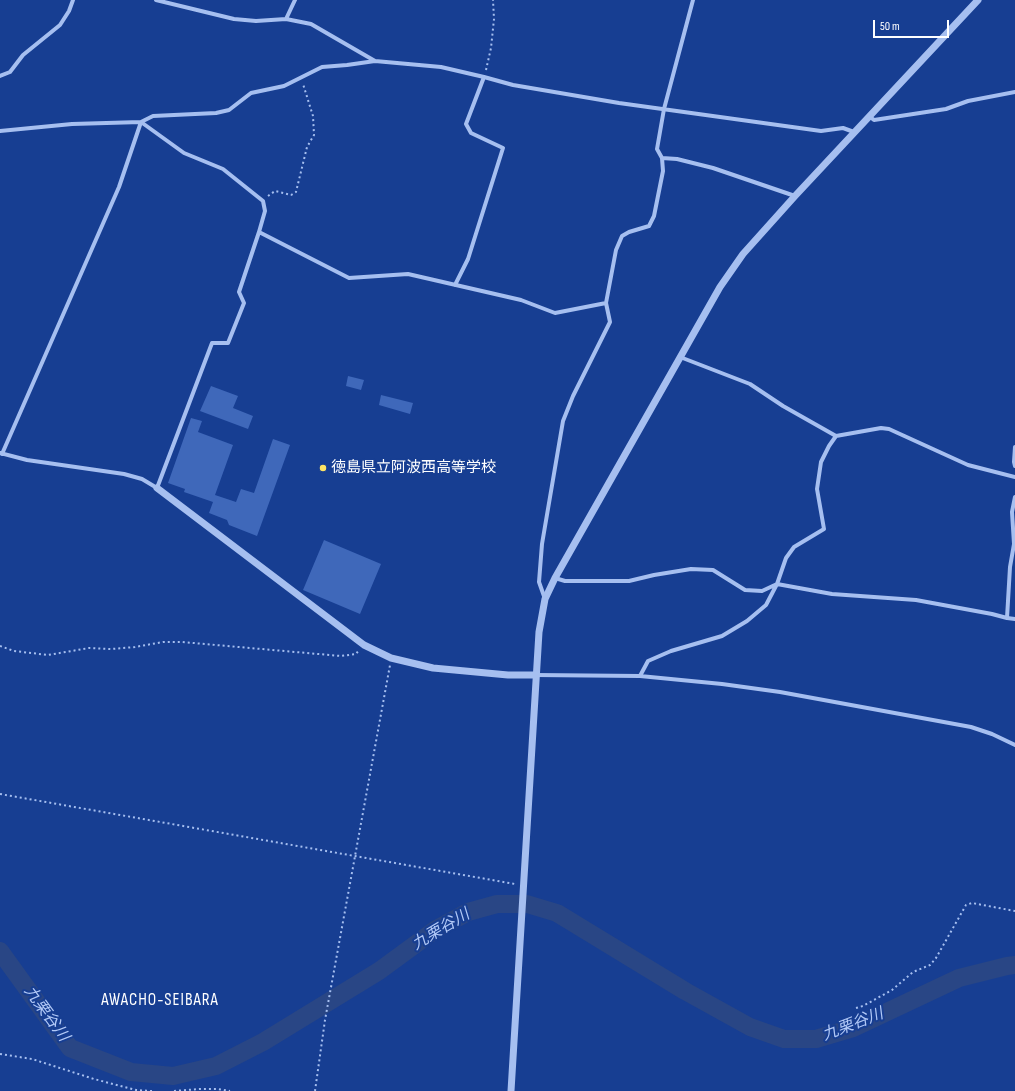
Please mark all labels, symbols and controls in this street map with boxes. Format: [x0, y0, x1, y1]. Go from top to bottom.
scale bar [875, 12, 951, 38]
text: 50 m [880, 19, 900, 34]
place label: 徳島県立阿波西高等学校 [331, 459, 496, 477]
marker: 徳島県立阿波西高等学校 [318, 463, 328, 473]
water label: 九栗谷川 [409, 905, 473, 955]
water label: 九栗谷川 [19, 982, 73, 1046]
district label: AWACHO-SEIBARA [101, 991, 219, 1011]
water label: 九栗谷川 [820, 1005, 886, 1045]

